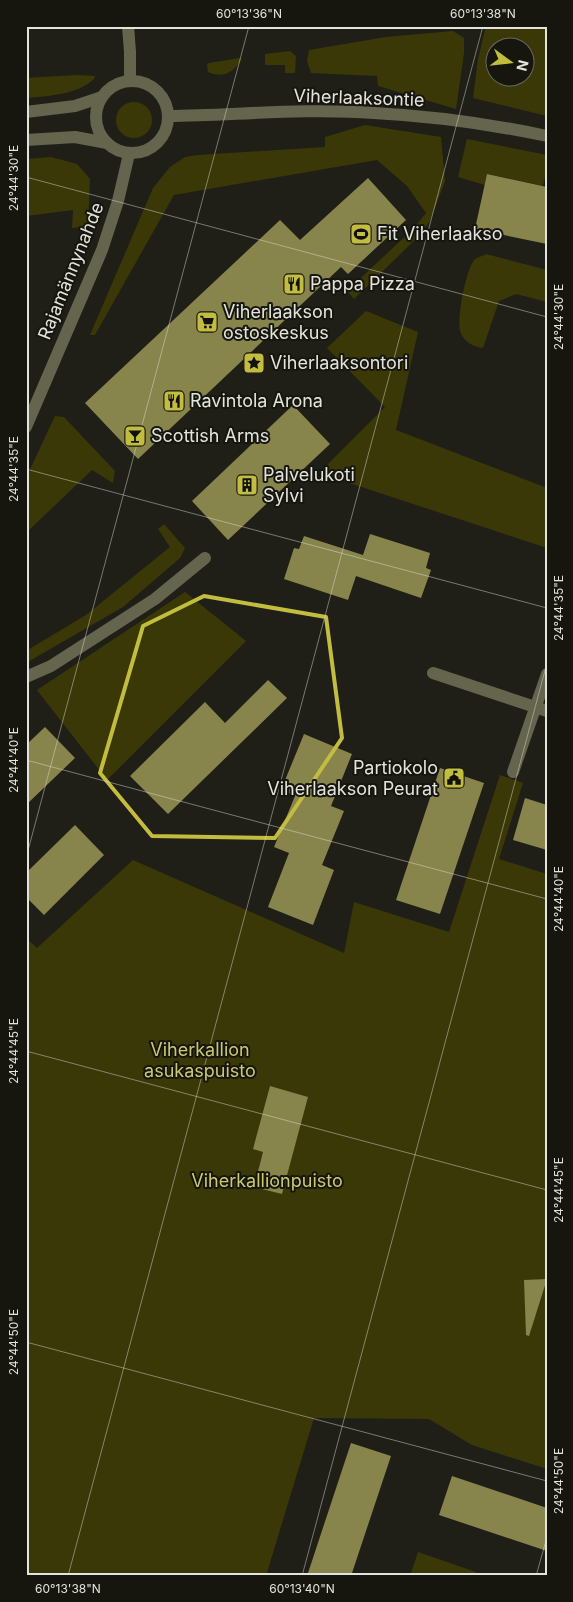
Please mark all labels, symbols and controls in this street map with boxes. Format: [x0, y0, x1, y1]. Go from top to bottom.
text: 60°13'36"N [216, 6, 282, 21]
text: 60°13'38"N [450, 6, 516, 21]
north arrow [486, 38, 536, 88]
text: N [513, 58, 533, 73]
street label: Viherlaaksontie [293, 85, 425, 110]
text: 24°44'30"E [6, 145, 21, 211]
street label: Rajamännynahde [33, 199, 108, 342]
sports icon: Fit Viherlaakso [349, 222, 373, 246]
place label: Fit Viherlaakso [377, 223, 503, 244]
restaurant icon: Pappa Pizza [282, 272, 306, 296]
place label: Pappa Pizza [310, 273, 415, 294]
text: 24°44'30"E [551, 284, 566, 350]
place label: Viherlaakson ostoskeskus [223, 301, 333, 343]
supermarket icon: Viherlaakson ostoskeskus [195, 310, 219, 334]
place icon: Viherlaaksontori [242, 351, 266, 375]
place label: Viherlaaksontori [270, 352, 408, 373]
restaurant icon: Ravintola Arona [162, 389, 186, 413]
place label: Ravintola Arona [190, 390, 323, 411]
bar icon: Scottish Arms [123, 424, 147, 448]
place label: Scottish Arms [151, 425, 269, 446]
text: 24°44'35"E [6, 436, 21, 502]
place label: Palvelukoti Sylvi [263, 464, 355, 506]
building icon: Palvelukoti Sylvi [235, 473, 259, 497]
text: 24°44'35"E [551, 575, 566, 641]
text: 24°44'40"E [6, 727, 21, 793]
place label: Partiokolo Viherlaakson Peurat [267, 757, 438, 799]
public building icon: Partiokolo Viherlaakson Peurat [442, 766, 466, 790]
text: 24°44'40"E [551, 866, 566, 932]
text: 24°44'45"E [6, 1018, 21, 1084]
park label: Viherkallion asukaspuisto [144, 1039, 256, 1081]
text: 24°44'45"E [551, 1157, 566, 1223]
park label: Viherkallionpuisto [191, 1170, 343, 1191]
text: 24°44'50"E [6, 1309, 21, 1375]
text: 24°44'50"E [551, 1448, 566, 1514]
text: 60°13'38"N [35, 1581, 101, 1596]
text: 60°13'40"N [269, 1581, 335, 1596]

